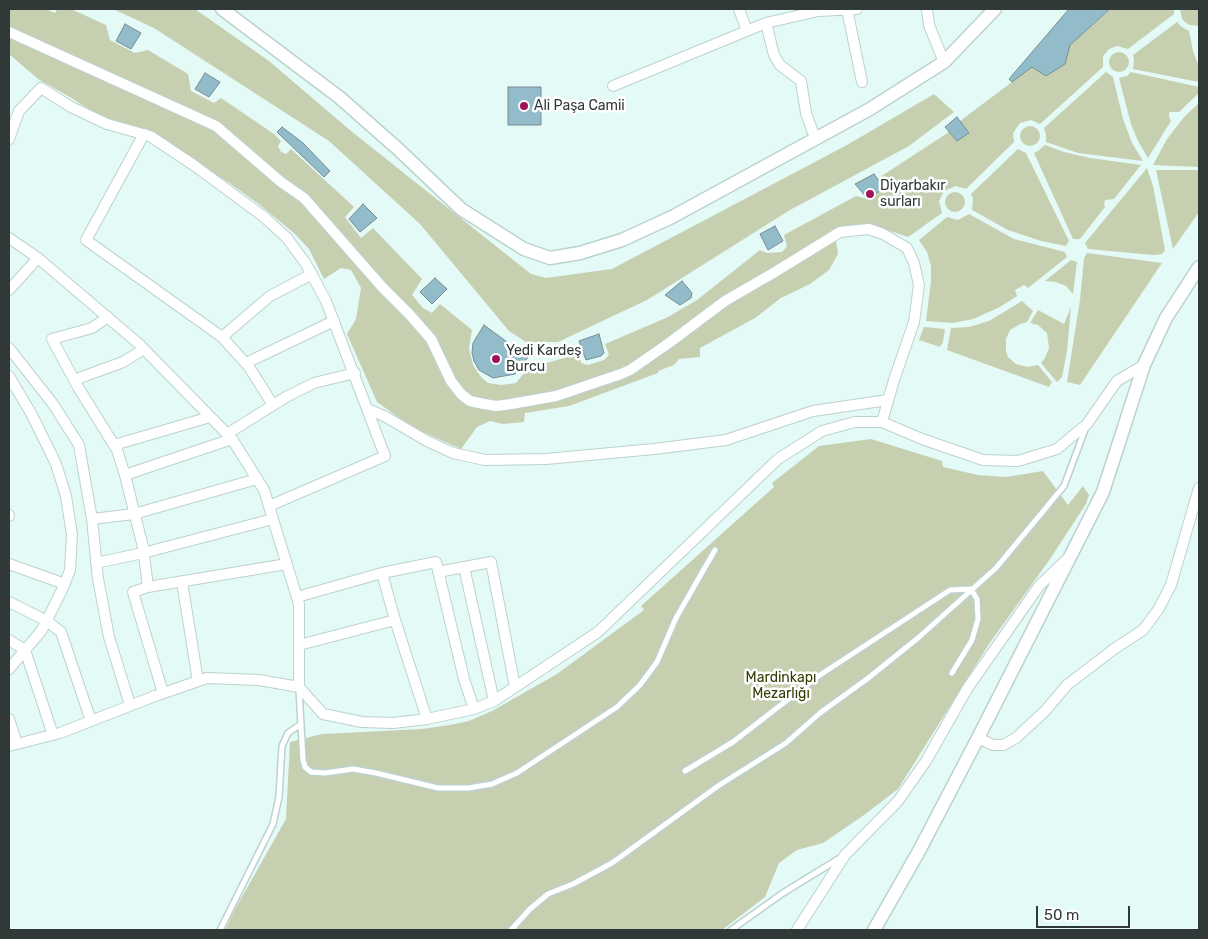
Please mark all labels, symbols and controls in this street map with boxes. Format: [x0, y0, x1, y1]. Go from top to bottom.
place label: Ali Paşa Camii [534, 98, 625, 114]
marker: Ali Paşa Camii [518, 100, 530, 112]
place label: Diyarbakır surları [880, 178, 946, 210]
marker: Diyarbakır surları [864, 188, 876, 200]
place label: Yedi Kardeş Burcu [506, 343, 581, 376]
marker: Yedi Kardeş Burcu [490, 353, 502, 365]
park label: Mardinkapı Mezarlığı [746, 670, 816, 702]
scale bar [1038, 896, 1132, 928]
text: 50 m [1044, 906, 1079, 924]

